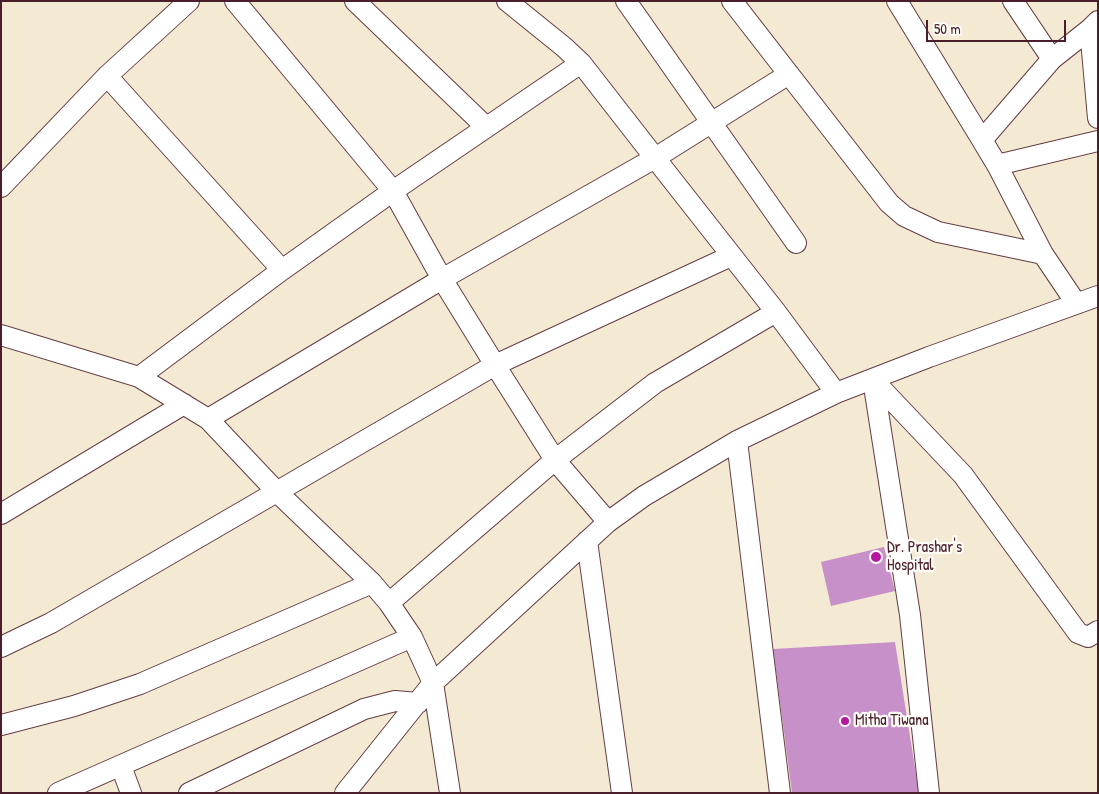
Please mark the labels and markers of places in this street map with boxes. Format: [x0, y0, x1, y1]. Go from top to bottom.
place label: Dr. Prashar's Hospital [887, 538, 962, 576]
marker: Dr. Prashar's Hospital [869, 550, 883, 564]
place label: Mitha Tiwana [855, 711, 929, 731]
marker: Mitha Tiwana [839, 715, 851, 727]

